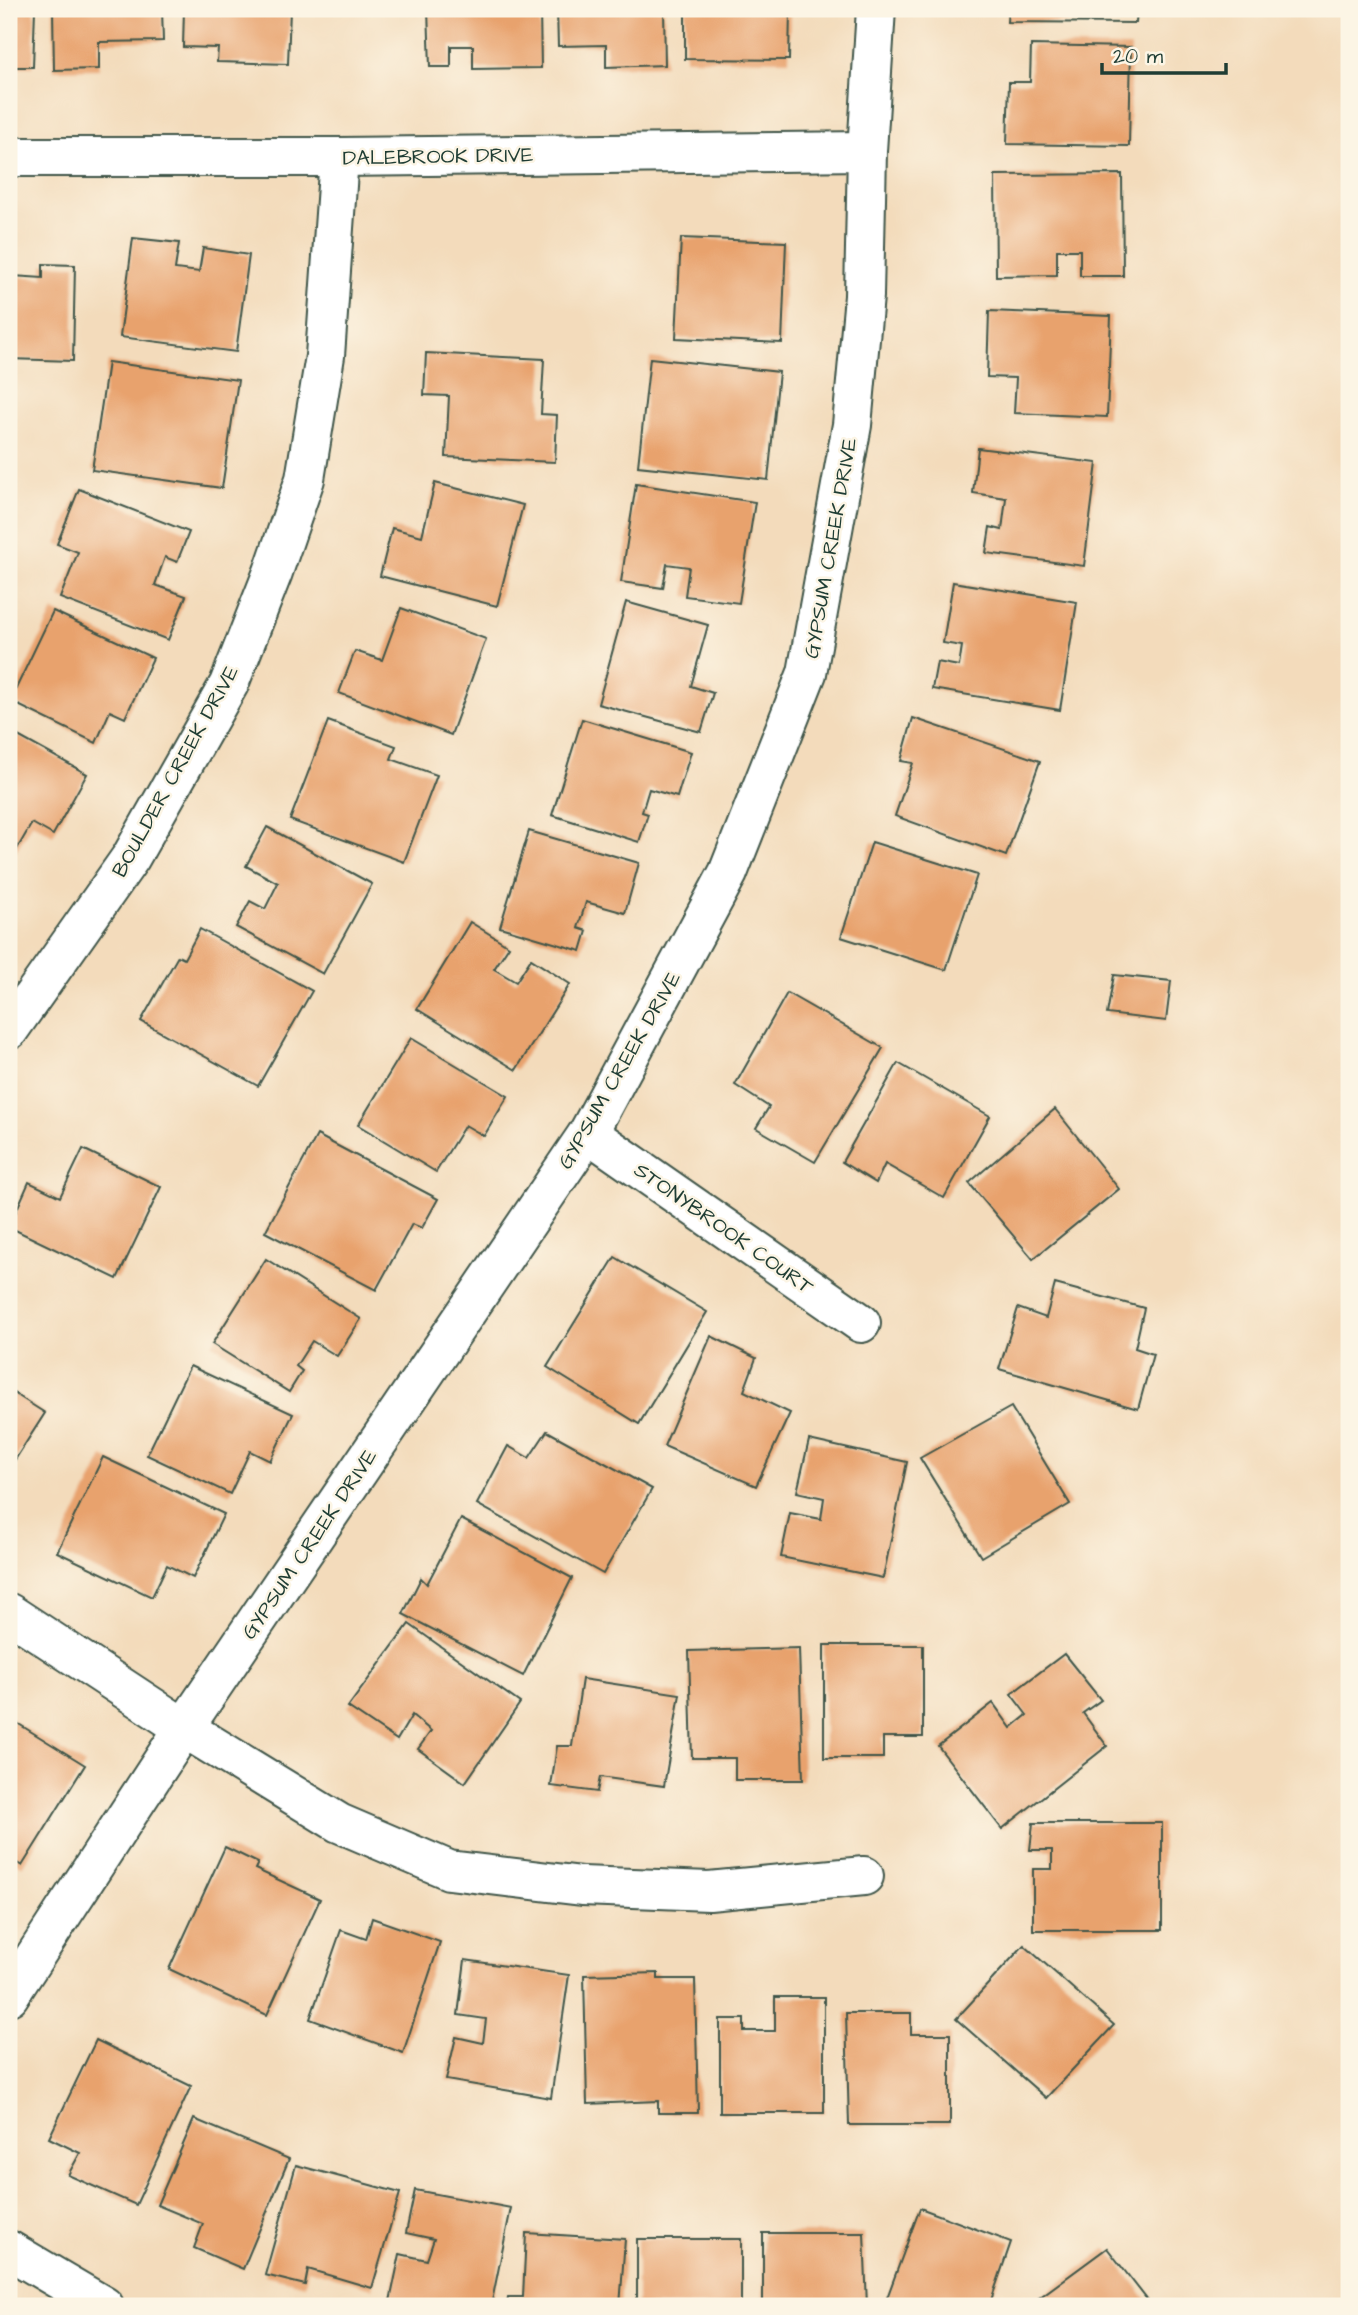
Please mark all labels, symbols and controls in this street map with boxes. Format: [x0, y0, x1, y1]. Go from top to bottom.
scale bar [1102, 32, 1227, 76]
text: 20 m [1113, 42, 1164, 71]
street label: DALEBROOK DRIVE [342, 140, 534, 173]
street label: GYPSUM CREEK DRIVE [797, 435, 864, 661]
street label: BOULDER CREEK DRIVE [105, 660, 246, 882]
street label: GYPSUM CREEK DRIVE [551, 966, 688, 1174]
street label: STONYBROOK COURT [628, 1155, 820, 1302]
street label: GYPSUM CREEK DRIVE [235, 1443, 384, 1645]

